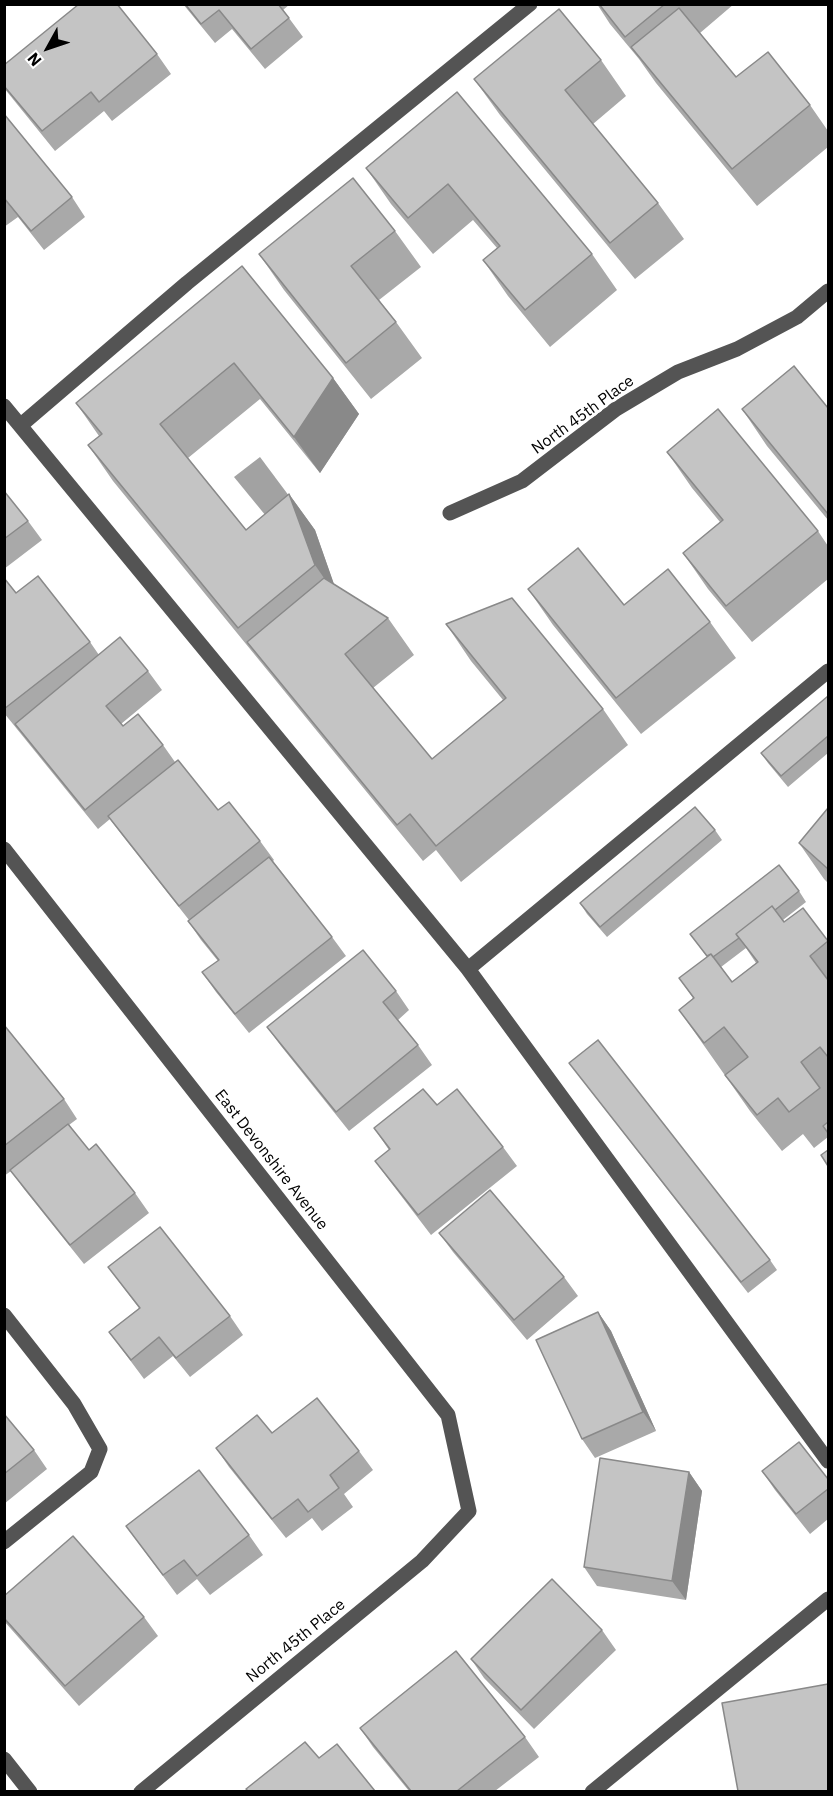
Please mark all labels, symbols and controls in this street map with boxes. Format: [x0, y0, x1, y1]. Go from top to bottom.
north arrow [18, 18, 78, 78]
text: N [23, 49, 46, 70]
street label: North 45th Place [528, 371, 638, 459]
street label: East Devonshire Avenue [210, 1086, 332, 1234]
street label: North 45th Place [243, 1595, 349, 1687]

